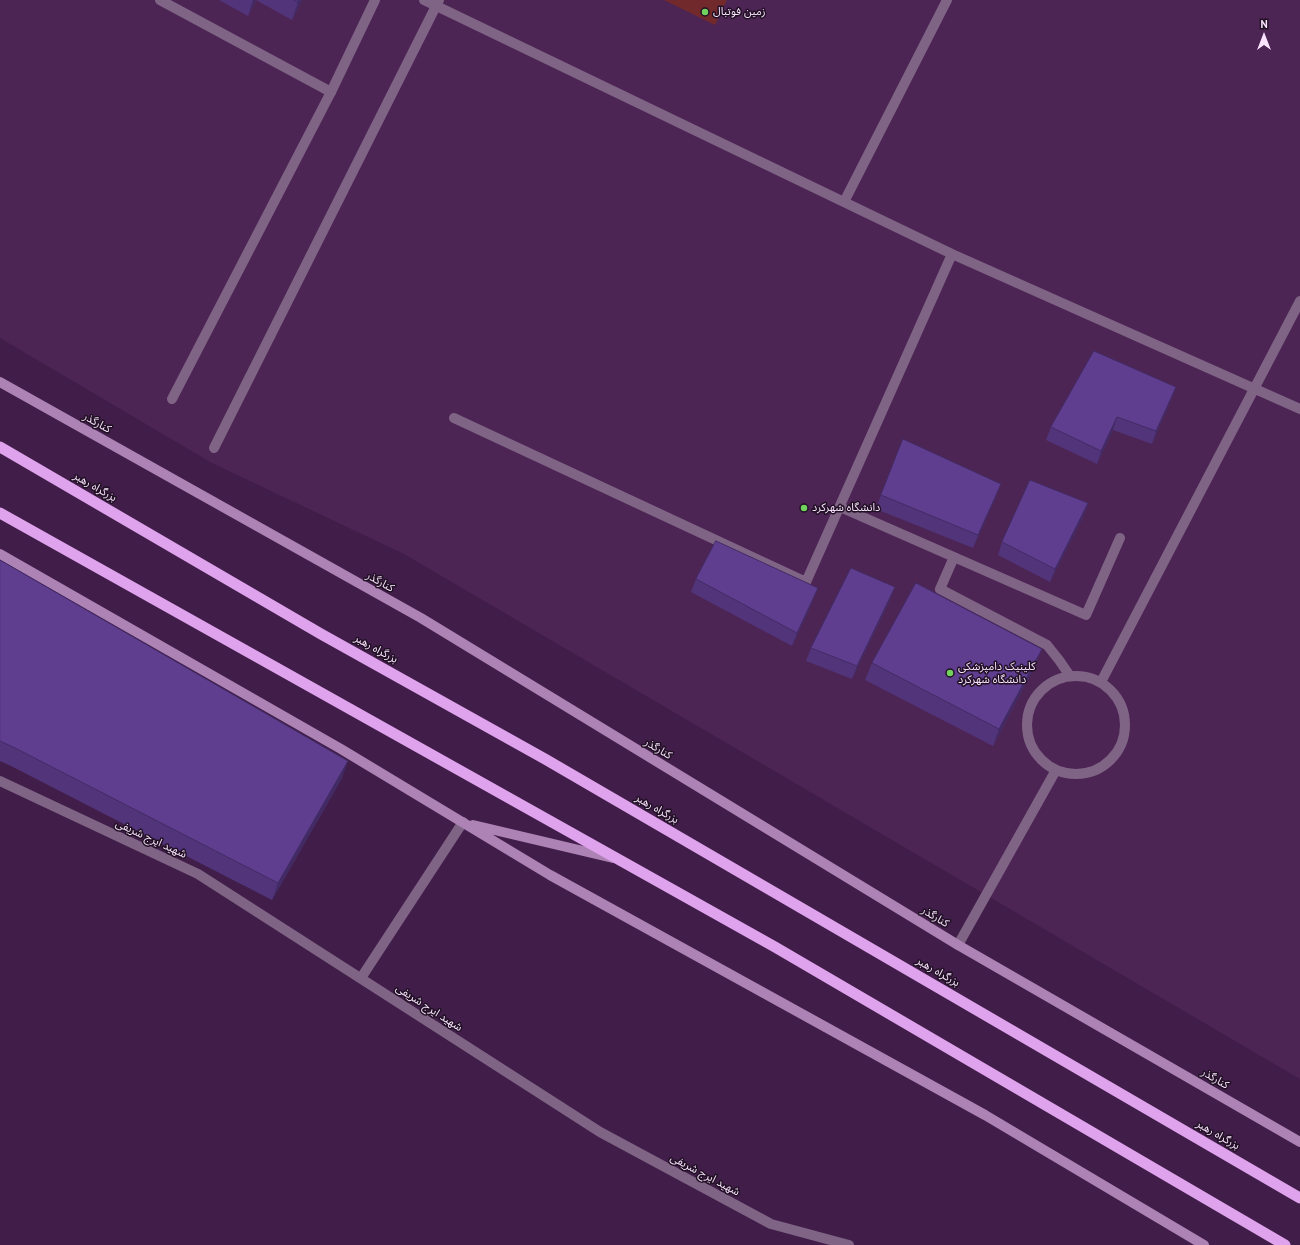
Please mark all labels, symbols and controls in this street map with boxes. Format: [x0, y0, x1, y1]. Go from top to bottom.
place label: زمین فوتبال [713, 5, 765, 19]
marker: زمین فوتبال [700, 7, 710, 17]
north arrow [1244, 16, 1284, 56]
text: N [1260, 17, 1268, 31]
street label: کنارگذر [81, 410, 113, 436]
street label: بزرگراه رهبر [71, 469, 119, 505]
place label: دانشگاه شهرکرد [812, 501, 880, 515]
marker: دانشگاه شهرکرد [799, 503, 809, 513]
street label: کنارگذر [364, 569, 396, 595]
street label: بزرگراه رهبر [352, 632, 400, 666]
place label: کلینیک دامپزشکی دانشگاه شهرکرد [958, 660, 1036, 686]
marker: کلینیک دامپزشکی دانشگاه شهرکرد [945, 668, 955, 678]
street label: کنارگذر [642, 736, 674, 762]
street label: بزرگراه رهبر [633, 791, 681, 827]
street label: شهید ایرج شریفی [113, 817, 189, 861]
street label: کنارگذر [919, 904, 951, 930]
street label: بزرگراه رهبر [914, 954, 962, 990]
street label: شهید ایرج شریفی [393, 982, 465, 1034]
street label: کنارگذر [1199, 1066, 1231, 1092]
street label: بزرگراه رهبر [1194, 1117, 1242, 1153]
street label: شهید ایرج شریفی [668, 1151, 742, 1199]

